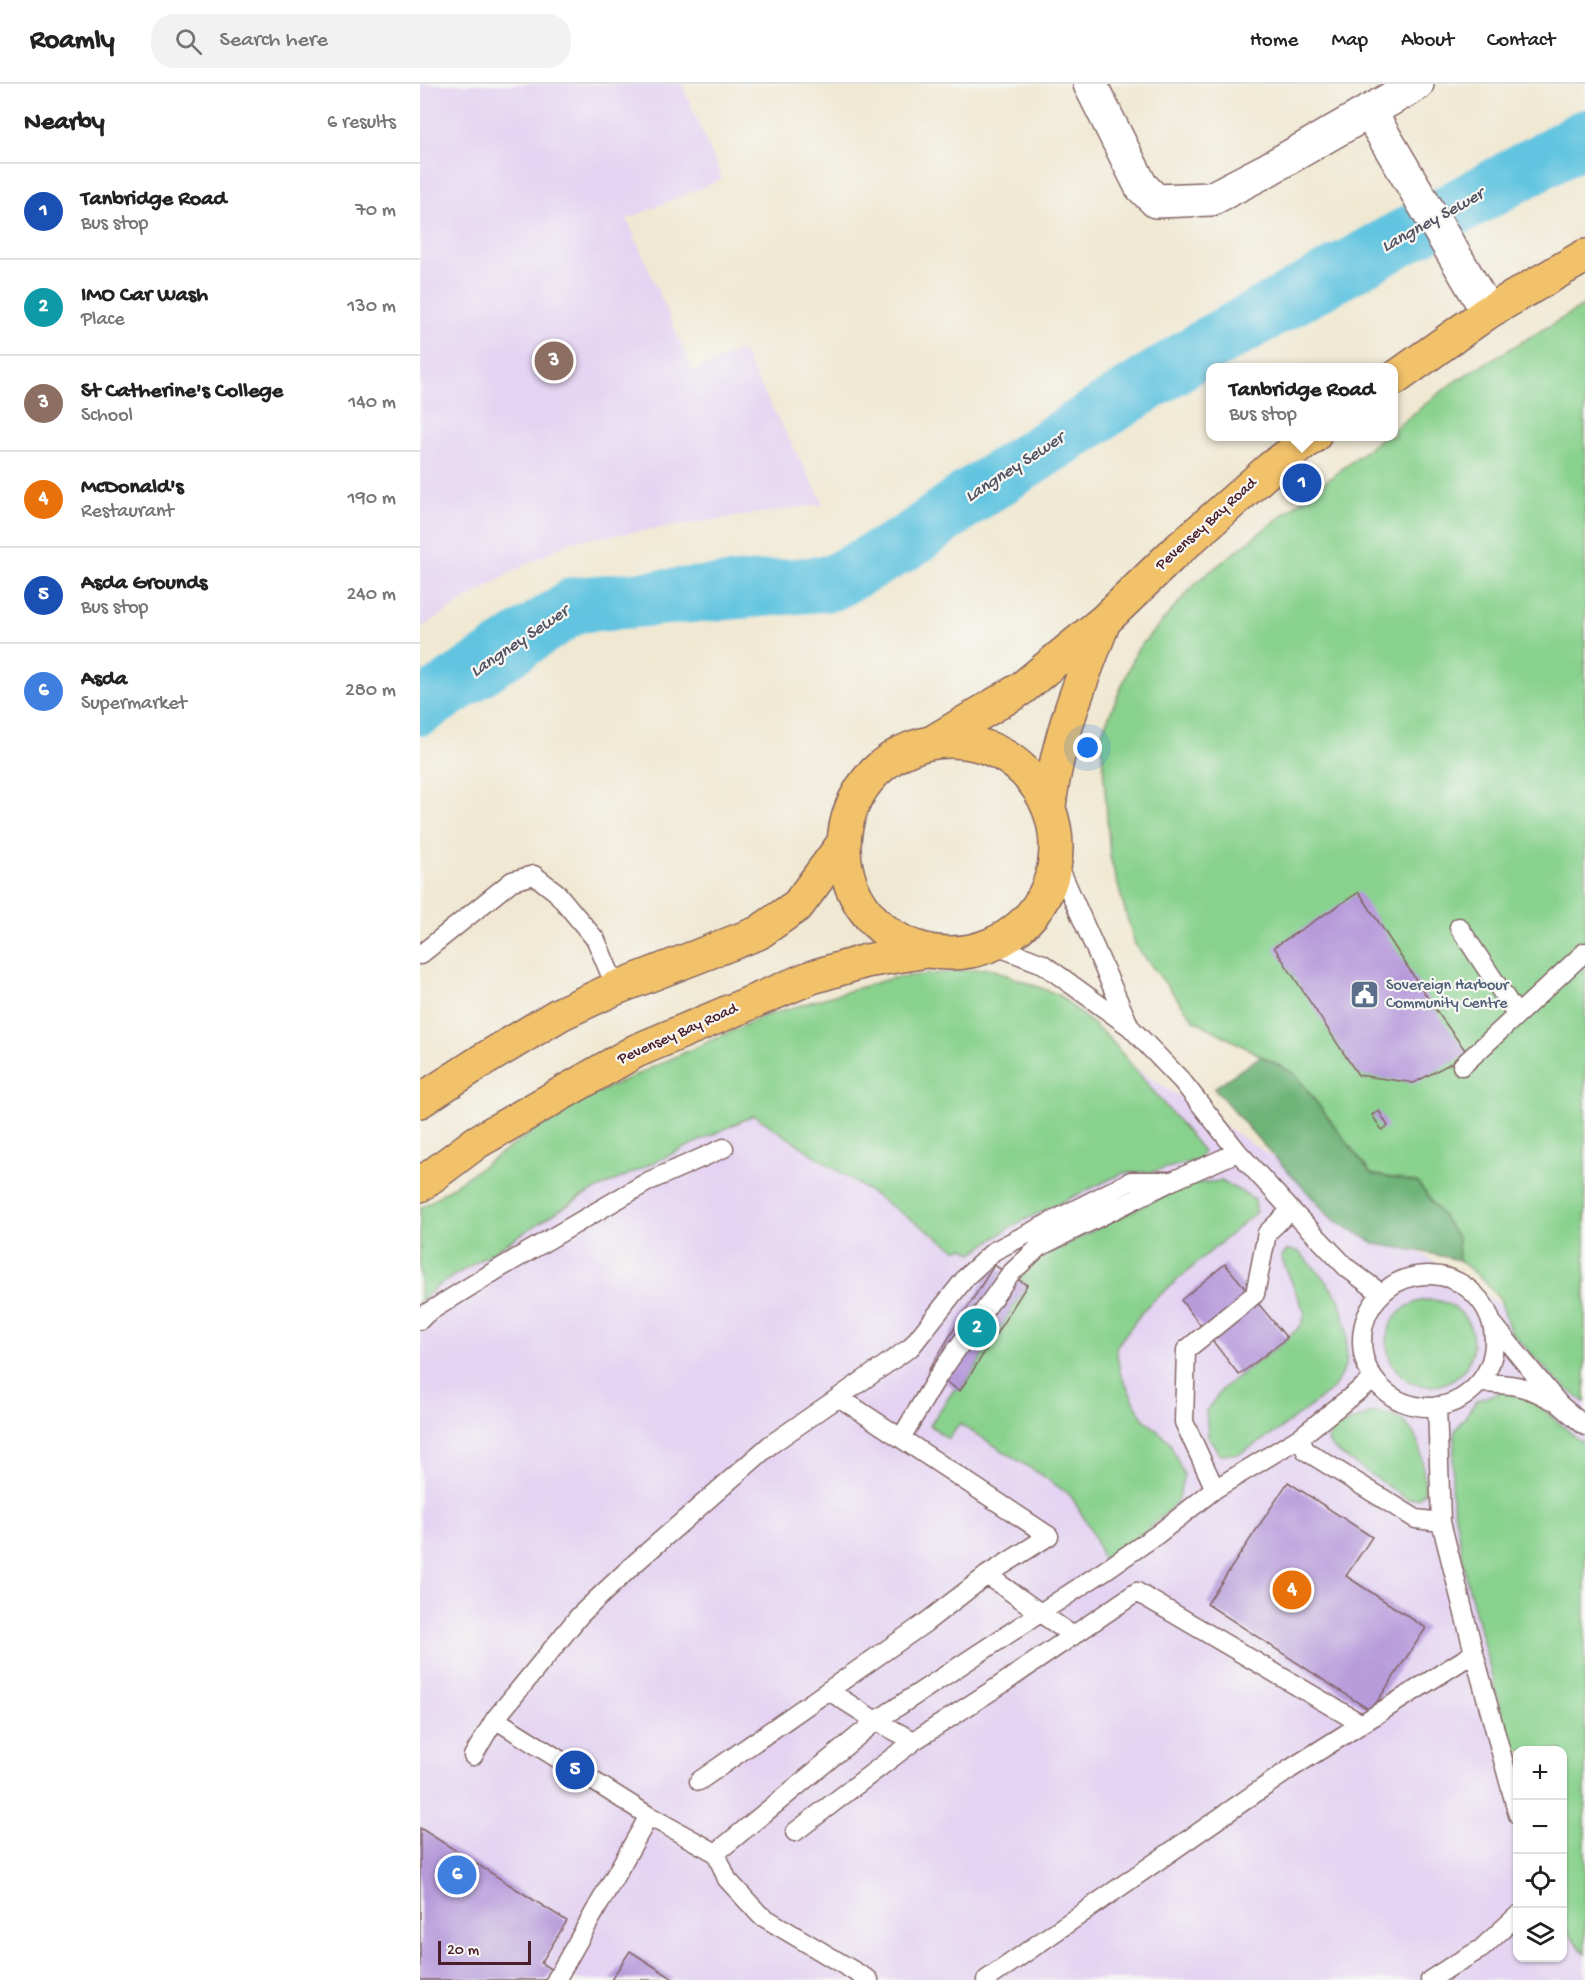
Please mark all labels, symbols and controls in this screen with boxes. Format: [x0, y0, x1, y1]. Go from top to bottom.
search box [151, 14, 571, 68]
text: Roamly [30, 25, 115, 58]
icon: search [172, 25, 205, 58]
text: Search here [220, 28, 328, 54]
text: Home [1250, 29, 1298, 54]
text: Map [1331, 29, 1368, 54]
text: About [1401, 29, 1454, 54]
text: Contact [1487, 29, 1555, 54]
text: Nearby [24, 108, 105, 139]
text: 6 results [327, 112, 396, 135]
water label: Langney Sewer [1378, 183, 1491, 258]
text: Tanbridge Road [81, 187, 226, 213]
text: 1 [39, 200, 48, 223]
text: 70 m [355, 200, 396, 223]
text: Bus stop [81, 213, 148, 236]
text: IMO Car Wash [81, 283, 208, 309]
text: 2 [39, 296, 48, 319]
text: 130 m [347, 296, 396, 319]
text: Place [81, 309, 125, 332]
pin: 3 [534, 338, 574, 384]
popup [1206, 363, 1398, 441]
text: Tanbridge Road [1229, 378, 1375, 404]
text: St Catherine's College [81, 379, 283, 405]
text: 3 [38, 392, 49, 415]
text: 140 m [348, 392, 396, 415]
text: Bus stop [1229, 404, 1297, 427]
text: School [81, 405, 133, 428]
water label: Langney Sewer [962, 426, 1071, 508]
pin: 1 [1282, 460, 1322, 506]
street label: Pevensey Bay Road [1152, 474, 1263, 576]
text: McDonald's [81, 475, 184, 501]
text: 4 [39, 488, 48, 511]
text: 190 m [348, 488, 396, 511]
text: Restaurant [81, 501, 174, 524]
text: Asda Grounds [81, 571, 207, 597]
text: 5 [38, 584, 49, 607]
text: 240 m [346, 584, 396, 607]
text: Bus stop [81, 597, 148, 620]
water label: Langney Sewer [467, 600, 576, 682]
text: Asda [81, 667, 127, 693]
text: 6 [38, 680, 49, 703]
text: 280 m [345, 680, 396, 703]
text: Supermarket [81, 693, 187, 716]
your location [1073, 733, 1102, 762]
place label: Sovereign Harbour Community Centre [1386, 977, 1510, 1014]
public building icon: Sovereign Harbour Community Centre [1349, 979, 1381, 1011]
street label: Pevensey Bay Road [614, 999, 742, 1070]
pin: 2 [958, 1306, 996, 1350]
pin: 4 [1272, 1568, 1312, 1612]
map controls [1513, 1746, 1567, 1962]
button: + [1513, 1746, 1567, 1800]
pin: 5 [556, 1748, 594, 1792]
button: − [1513, 1800, 1567, 1854]
pin: 6 [438, 1852, 477, 1898]
button: locate [1513, 1854, 1567, 1908]
button: layers [1513, 1908, 1567, 1962]
scale bar [438, 1938, 531, 1966]
text: 20 m [447, 1942, 479, 1961]

